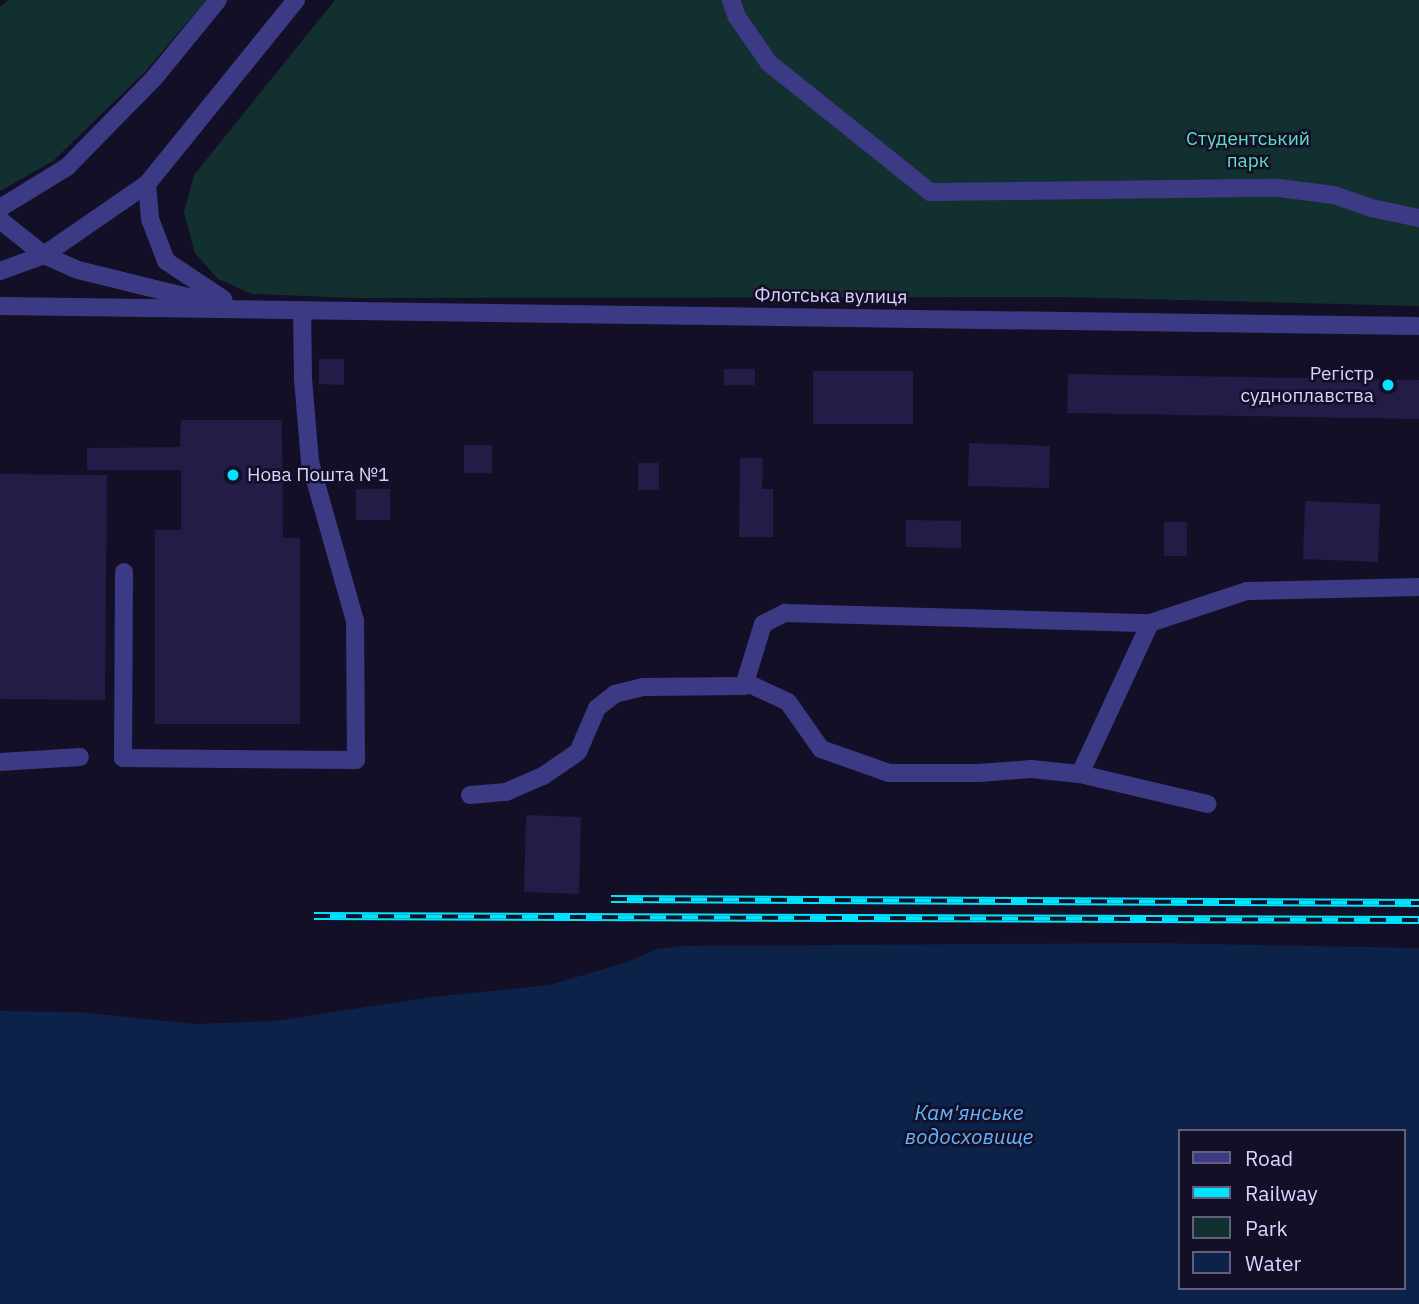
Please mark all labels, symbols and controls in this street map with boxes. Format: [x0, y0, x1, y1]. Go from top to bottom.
park label: Студентський парк [1186, 128, 1310, 172]
street label: Флотська вулиця [754, 283, 908, 309]
place label: Регістр судноплавства [1241, 363, 1374, 407]
marker: Регістр судноплавства [1380, 377, 1396, 393]
place label: Нова Пошта №1 [247, 464, 389, 486]
marker: Нова Пошта №1 [225, 467, 241, 483]
water label: Кам'янське водосховище [905, 1099, 1033, 1149]
legend [1178, 1129, 1405, 1290]
text: Road [1245, 1144, 1293, 1172]
text: Railway [1245, 1179, 1318, 1207]
text: Park [1245, 1214, 1288, 1242]
text: Water [1245, 1249, 1301, 1277]

